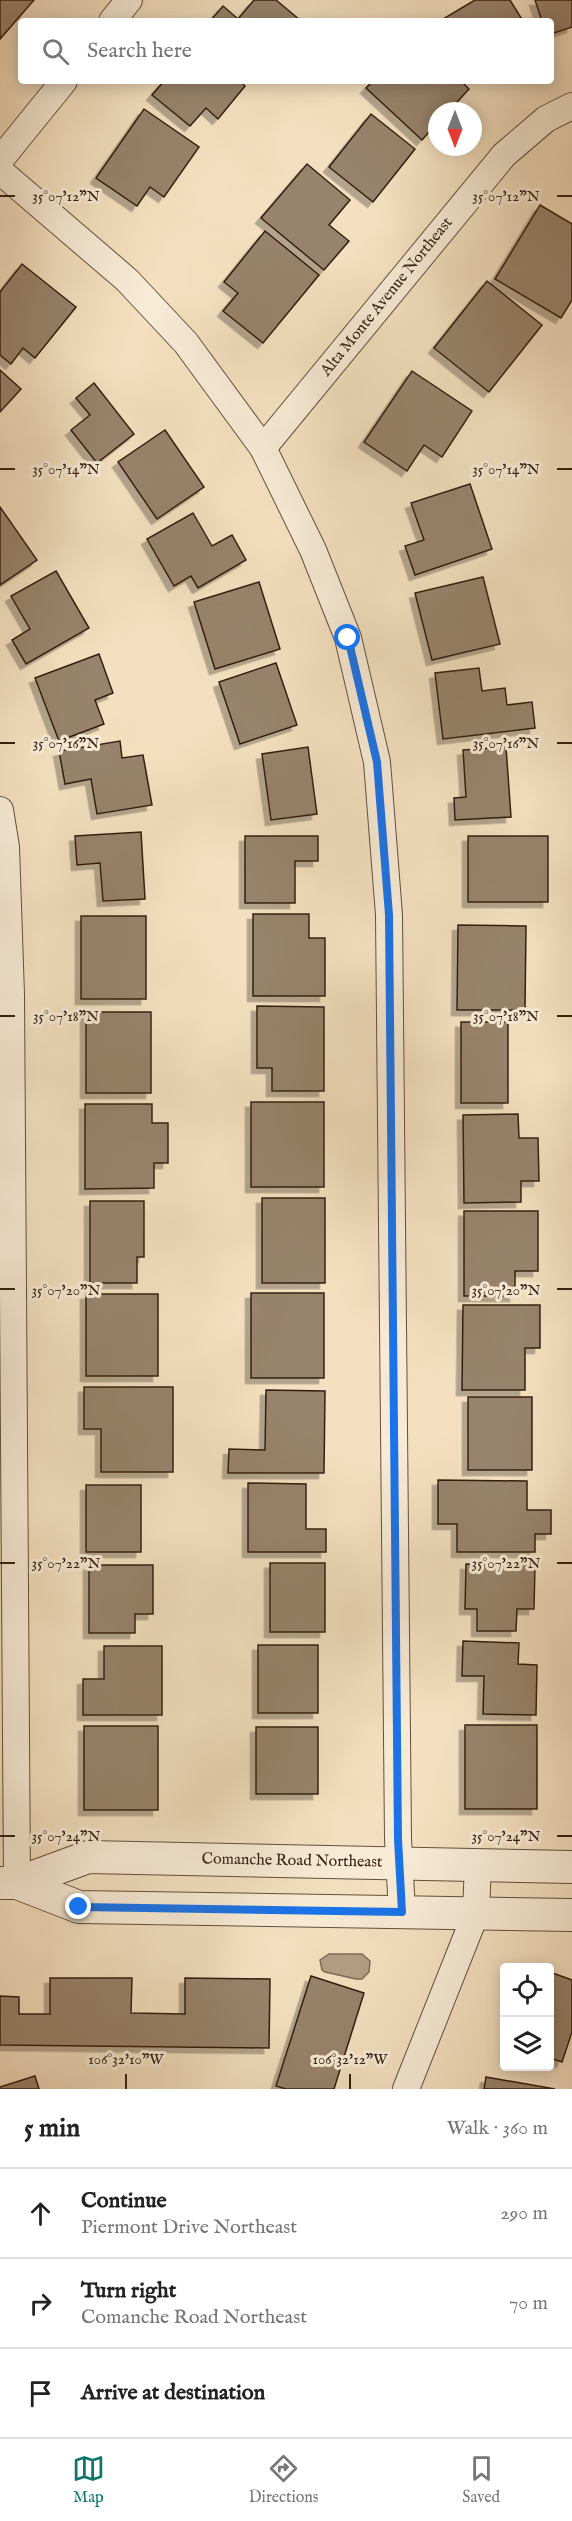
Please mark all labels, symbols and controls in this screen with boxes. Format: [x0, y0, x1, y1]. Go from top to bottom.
search box [18, 18, 554, 84]
icon: search [39, 35, 72, 68]
text: Search here [87, 37, 192, 65]
north arrow [428, 102, 482, 156]
text: 35°07'12"N [32, 187, 100, 206]
text: 35°07'12"N [472, 187, 540, 206]
street label: Alta Monte Avenue Northeast [316, 213, 458, 381]
text: 35°07'14"N [32, 460, 100, 479]
text: 35°07'14"N [472, 460, 540, 479]
route start [334, 624, 360, 650]
text: 35°07'16"N [33, 734, 99, 753]
text: 35°07'16"N [473, 734, 539, 753]
text: 35°07'18"N [33, 1007, 99, 1026]
text: 35°07'18"N [473, 1007, 539, 1026]
text: 35°07'20"N [31, 1281, 101, 1300]
text: 35°07'20"N [471, 1281, 541, 1300]
text: 35°07'22"N [32, 1554, 100, 1573]
text: 35°07'22"N [472, 1554, 540, 1573]
text: 35°07'24"N [31, 1827, 101, 1846]
text: 35°07'24"N [471, 1827, 541, 1846]
street label: Comanche Road Northeast [201, 1849, 383, 1873]
route end [65, 1893, 91, 1919]
map controls [500, 1963, 554, 2071]
button: locate [500, 1963, 554, 2017]
button: layers [500, 2017, 554, 2071]
text: 106°32'10"W [88, 2050, 164, 2069]
text: 106°32'12"W [312, 2050, 388, 2069]
text: 5 min [24, 2112, 80, 2145]
text: Walk · 360 m [447, 2116, 548, 2141]
text: Continue [81, 2187, 167, 2215]
icon: ahead [24, 2197, 57, 2230]
text: 290 m [500, 2201, 548, 2226]
text: Piermont Drive Northeast [81, 2215, 297, 2240]
text: Turn right [81, 2277, 176, 2305]
icon: right [24, 2287, 57, 2320]
text: 70 m [509, 2291, 548, 2316]
text: Comanche Road Northeast [81, 2305, 307, 2330]
icon: arrive [24, 2377, 57, 2410]
text: Arrive at destination [81, 2379, 265, 2407]
tab: Map [72, 2452, 105, 2508]
tab: Directions [249, 2452, 318, 2508]
tab: Saved [462, 2452, 500, 2508]

